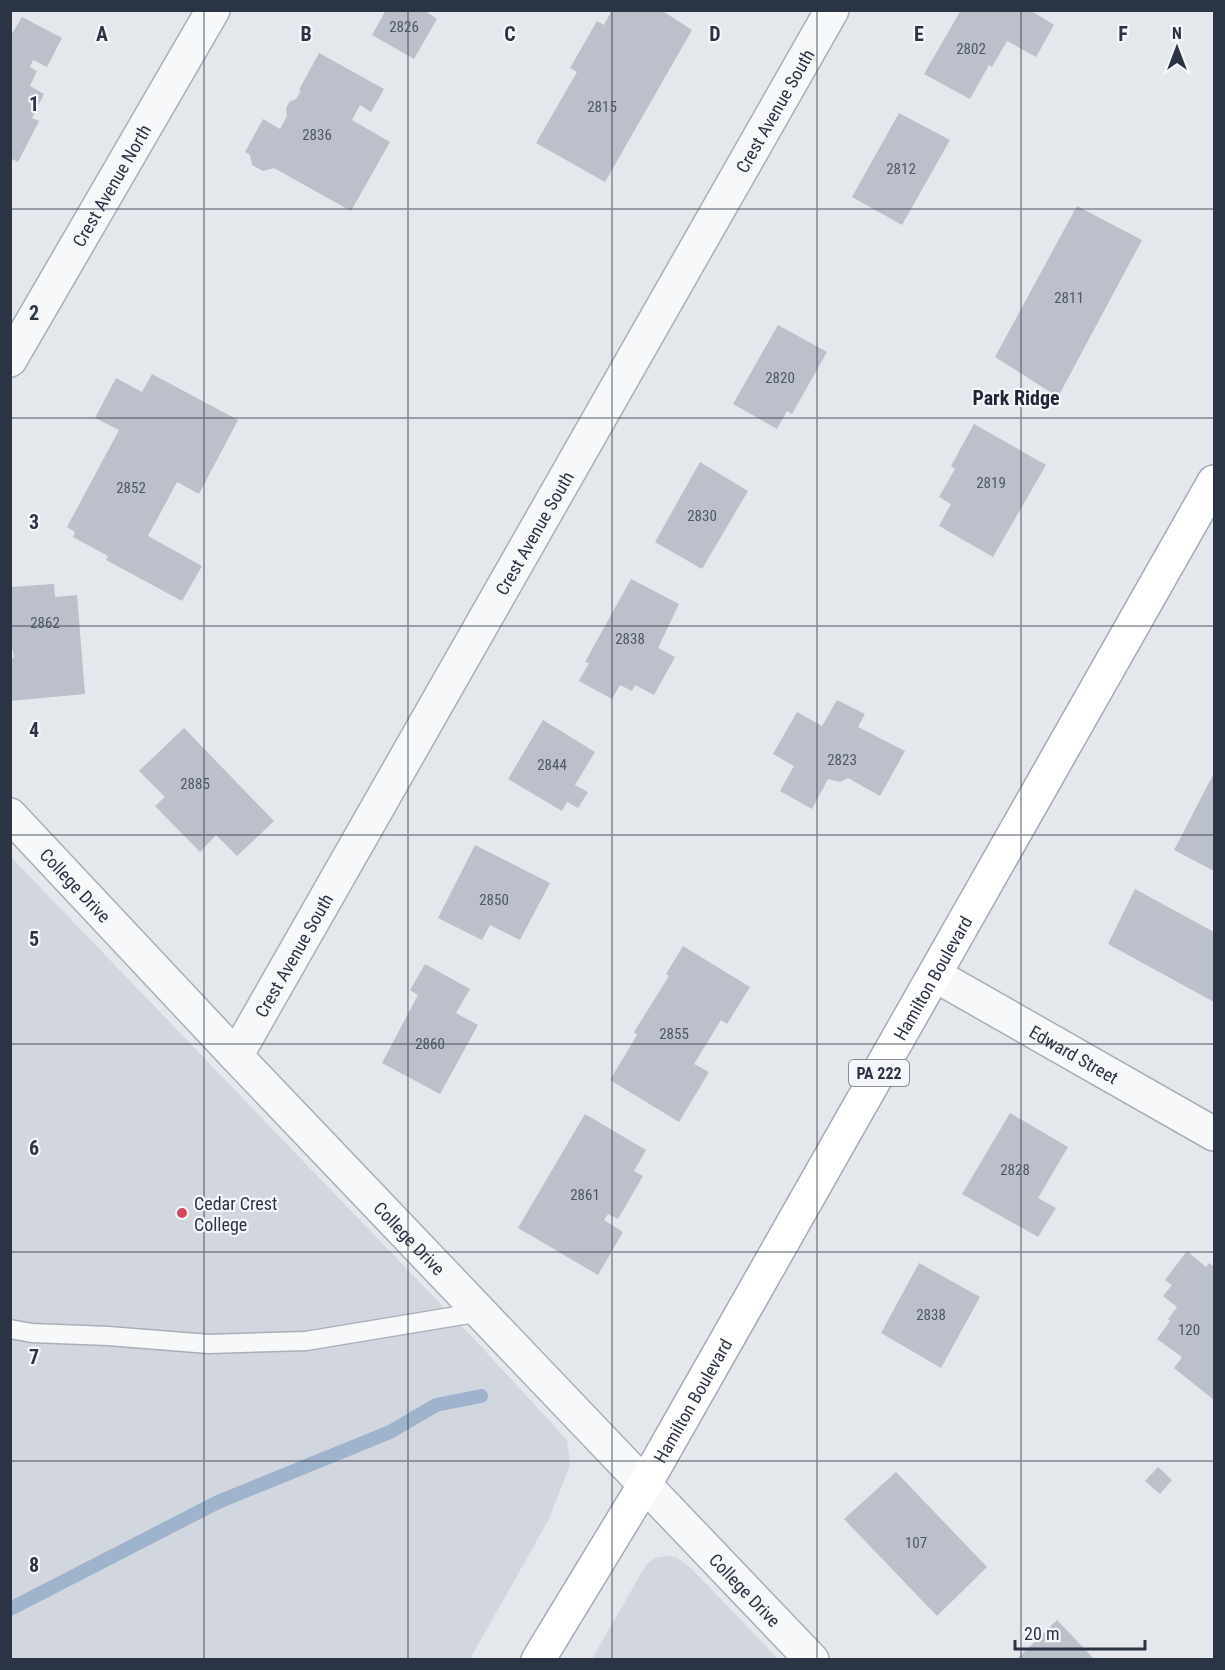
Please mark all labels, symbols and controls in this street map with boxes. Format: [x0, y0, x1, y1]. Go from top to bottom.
house number: 2826 [389, 18, 419, 36]
north arrow [1147, 18, 1207, 78]
text: A [96, 22, 108, 46]
text: B [300, 22, 312, 46]
text: C [504, 22, 516, 46]
text: D [709, 22, 721, 46]
text: E [914, 22, 924, 46]
text: F [1118, 22, 1128, 46]
text: N [1172, 24, 1182, 43]
house number: 2802 [956, 40, 986, 58]
street label: Crest Avenue South [731, 45, 818, 176]
text: 1 [29, 92, 39, 116]
house number: 2815 [587, 98, 617, 116]
street label: Crest Avenue North [68, 120, 155, 250]
house number: 2836 [302, 126, 332, 144]
house number: 2812 [886, 160, 916, 178]
house number: 2811 [1054, 289, 1084, 307]
text: 2 [29, 301, 39, 325]
house number: 2820 [765, 369, 795, 387]
district label: Park Ridge [972, 386, 1060, 410]
street label: Crest Avenue South [491, 467, 578, 598]
house number: 2819 [976, 474, 1006, 492]
house number: 2852 [116, 479, 146, 497]
house number: 2830 [687, 507, 717, 525]
text: 3 [29, 510, 39, 534]
house number: 2862 [30, 614, 60, 632]
house number: 2838 [615, 630, 645, 648]
text: 4 [29, 718, 39, 742]
house number: 2823 [827, 751, 857, 769]
house number: 2844 [537, 756, 567, 774]
house number: 2885 [180, 775, 210, 793]
street label: College Drive [36, 844, 115, 926]
street label: Crest Avenue South [250, 890, 337, 1021]
house number: 2850 [479, 891, 509, 909]
street label: Hamilton Boulevard [889, 912, 976, 1044]
text: 5 [29, 927, 39, 951]
street label: Edward Street [1026, 1021, 1122, 1088]
house number: 2855 [659, 1025, 689, 1043]
house number: 2860 [415, 1035, 445, 1053]
road number: PA 222 [849, 1060, 909, 1086]
text: 6 [29, 1136, 39, 1160]
house number: 2828 [1000, 1161, 1030, 1179]
house number: 2861 [570, 1186, 600, 1204]
place label: Cedar Crest College [194, 1193, 277, 1235]
street label: College Drive [370, 1197, 449, 1279]
marker: Cedar Crest College [175, 1206, 189, 1220]
house number: 2838 [916, 1306, 946, 1324]
house number: 120 [1178, 1321, 1200, 1339]
street label: Hamilton Boulevard [649, 1335, 736, 1466]
text: 7 [29, 1345, 39, 1369]
house number: 107 [905, 1534, 927, 1552]
street label: College Drive [705, 1549, 785, 1631]
text: 8 [29, 1553, 39, 1577]
scale bar [1015, 1613, 1146, 1651]
text: 20 m [1024, 1623, 1059, 1644]

